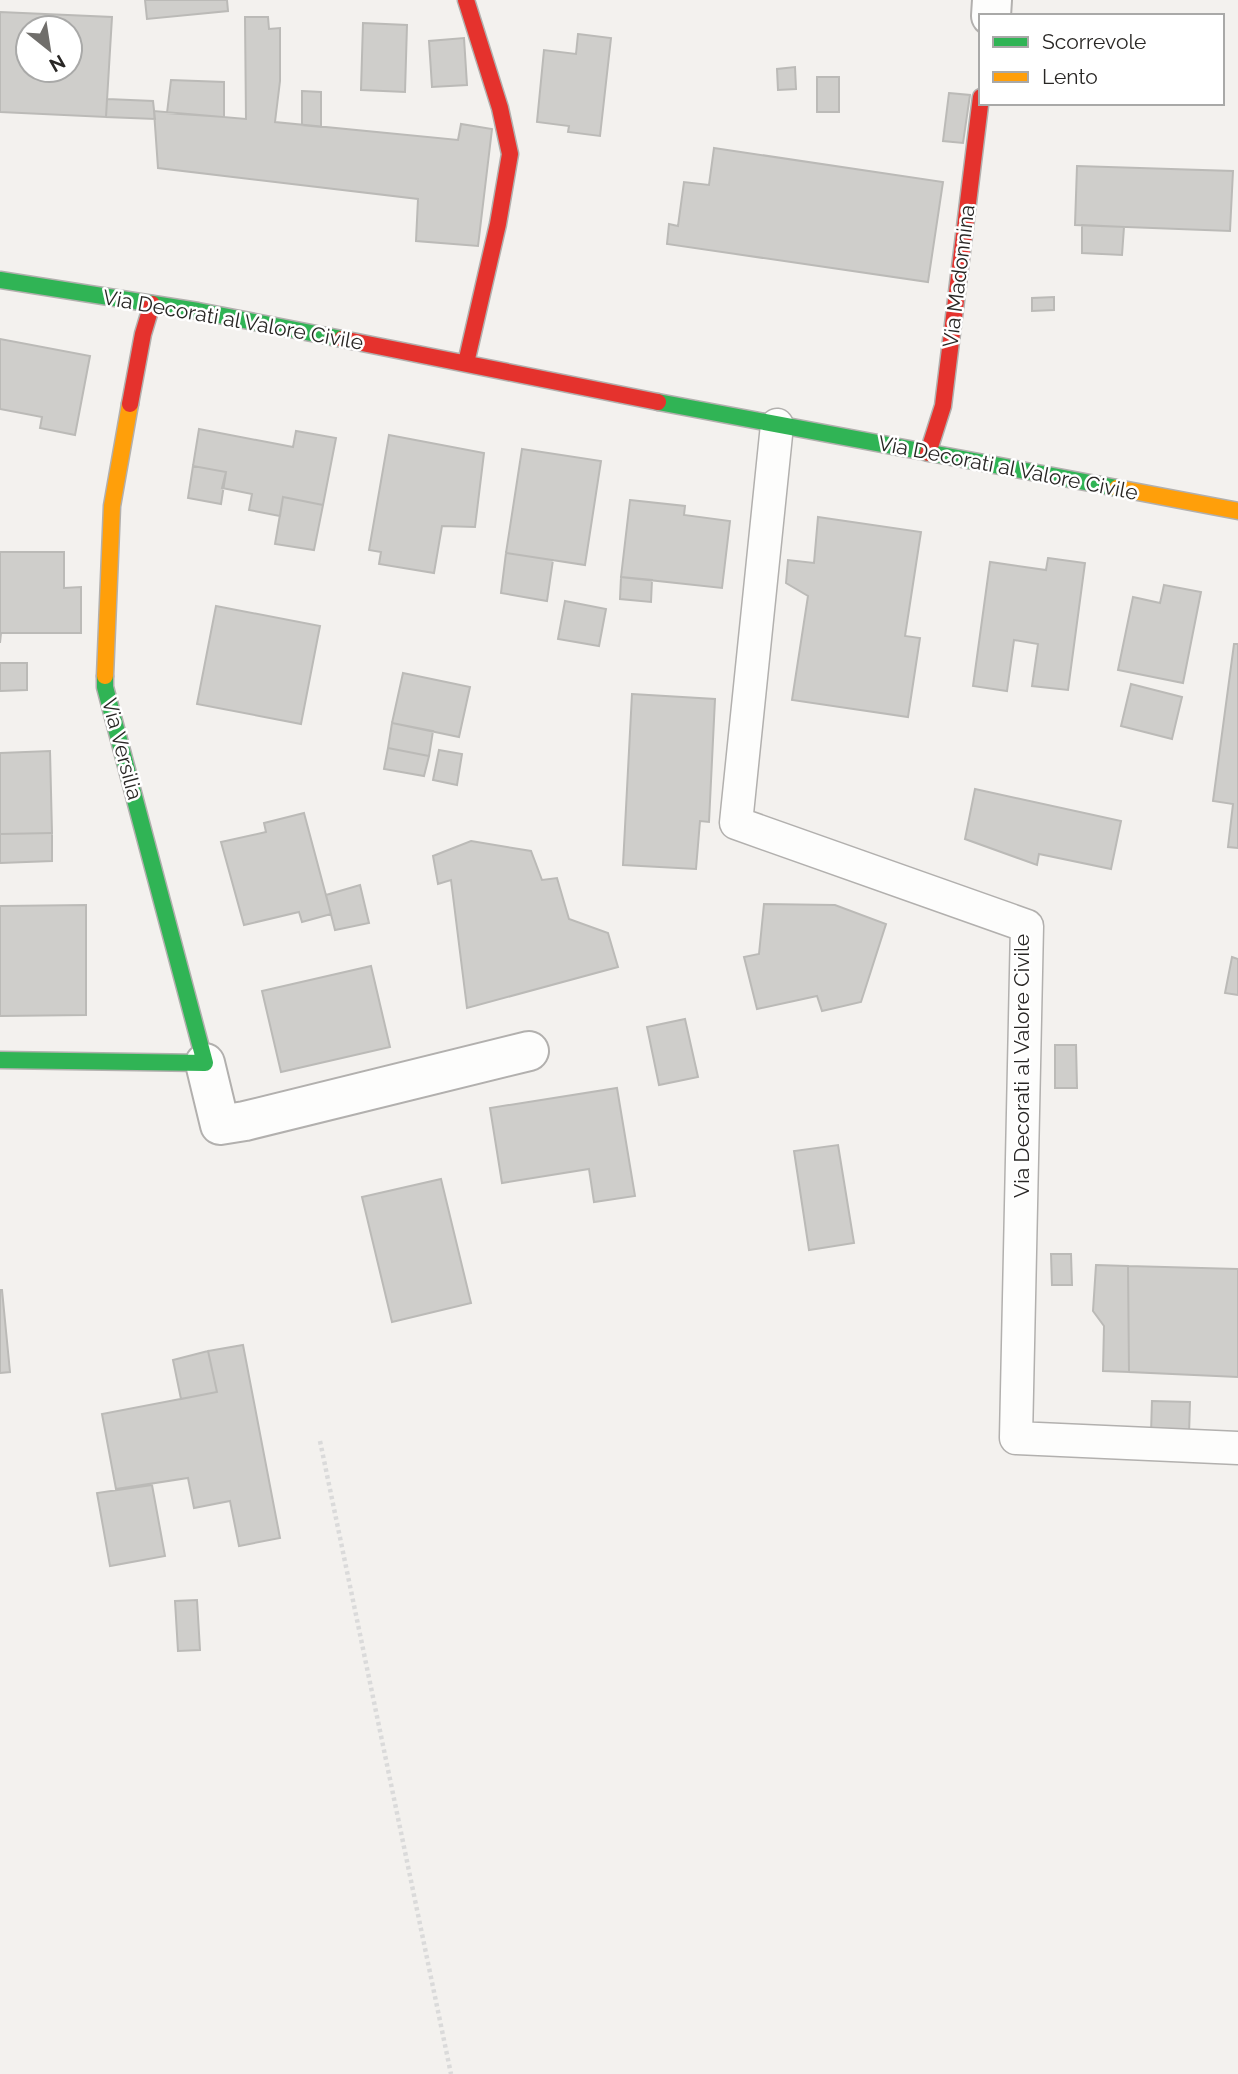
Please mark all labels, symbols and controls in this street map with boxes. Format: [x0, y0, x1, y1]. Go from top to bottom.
north arrow [14, 14, 84, 84]
legend [979, 14, 1224, 105]
text: Scorrevole [1042, 29, 1146, 54]
text: N [46, 51, 69, 77]
text: Lento [1042, 64, 1098, 89]
street label: Via Madonnina [937, 203, 980, 349]
street label: Via Decorati al Valore Civile [101, 284, 365, 355]
street label: Via Decorati al Valore Civile [876, 430, 1140, 505]
street label: Via Versilia [97, 695, 148, 802]
street label: Via Decorati al Valore Civile [1009, 934, 1034, 1198]

